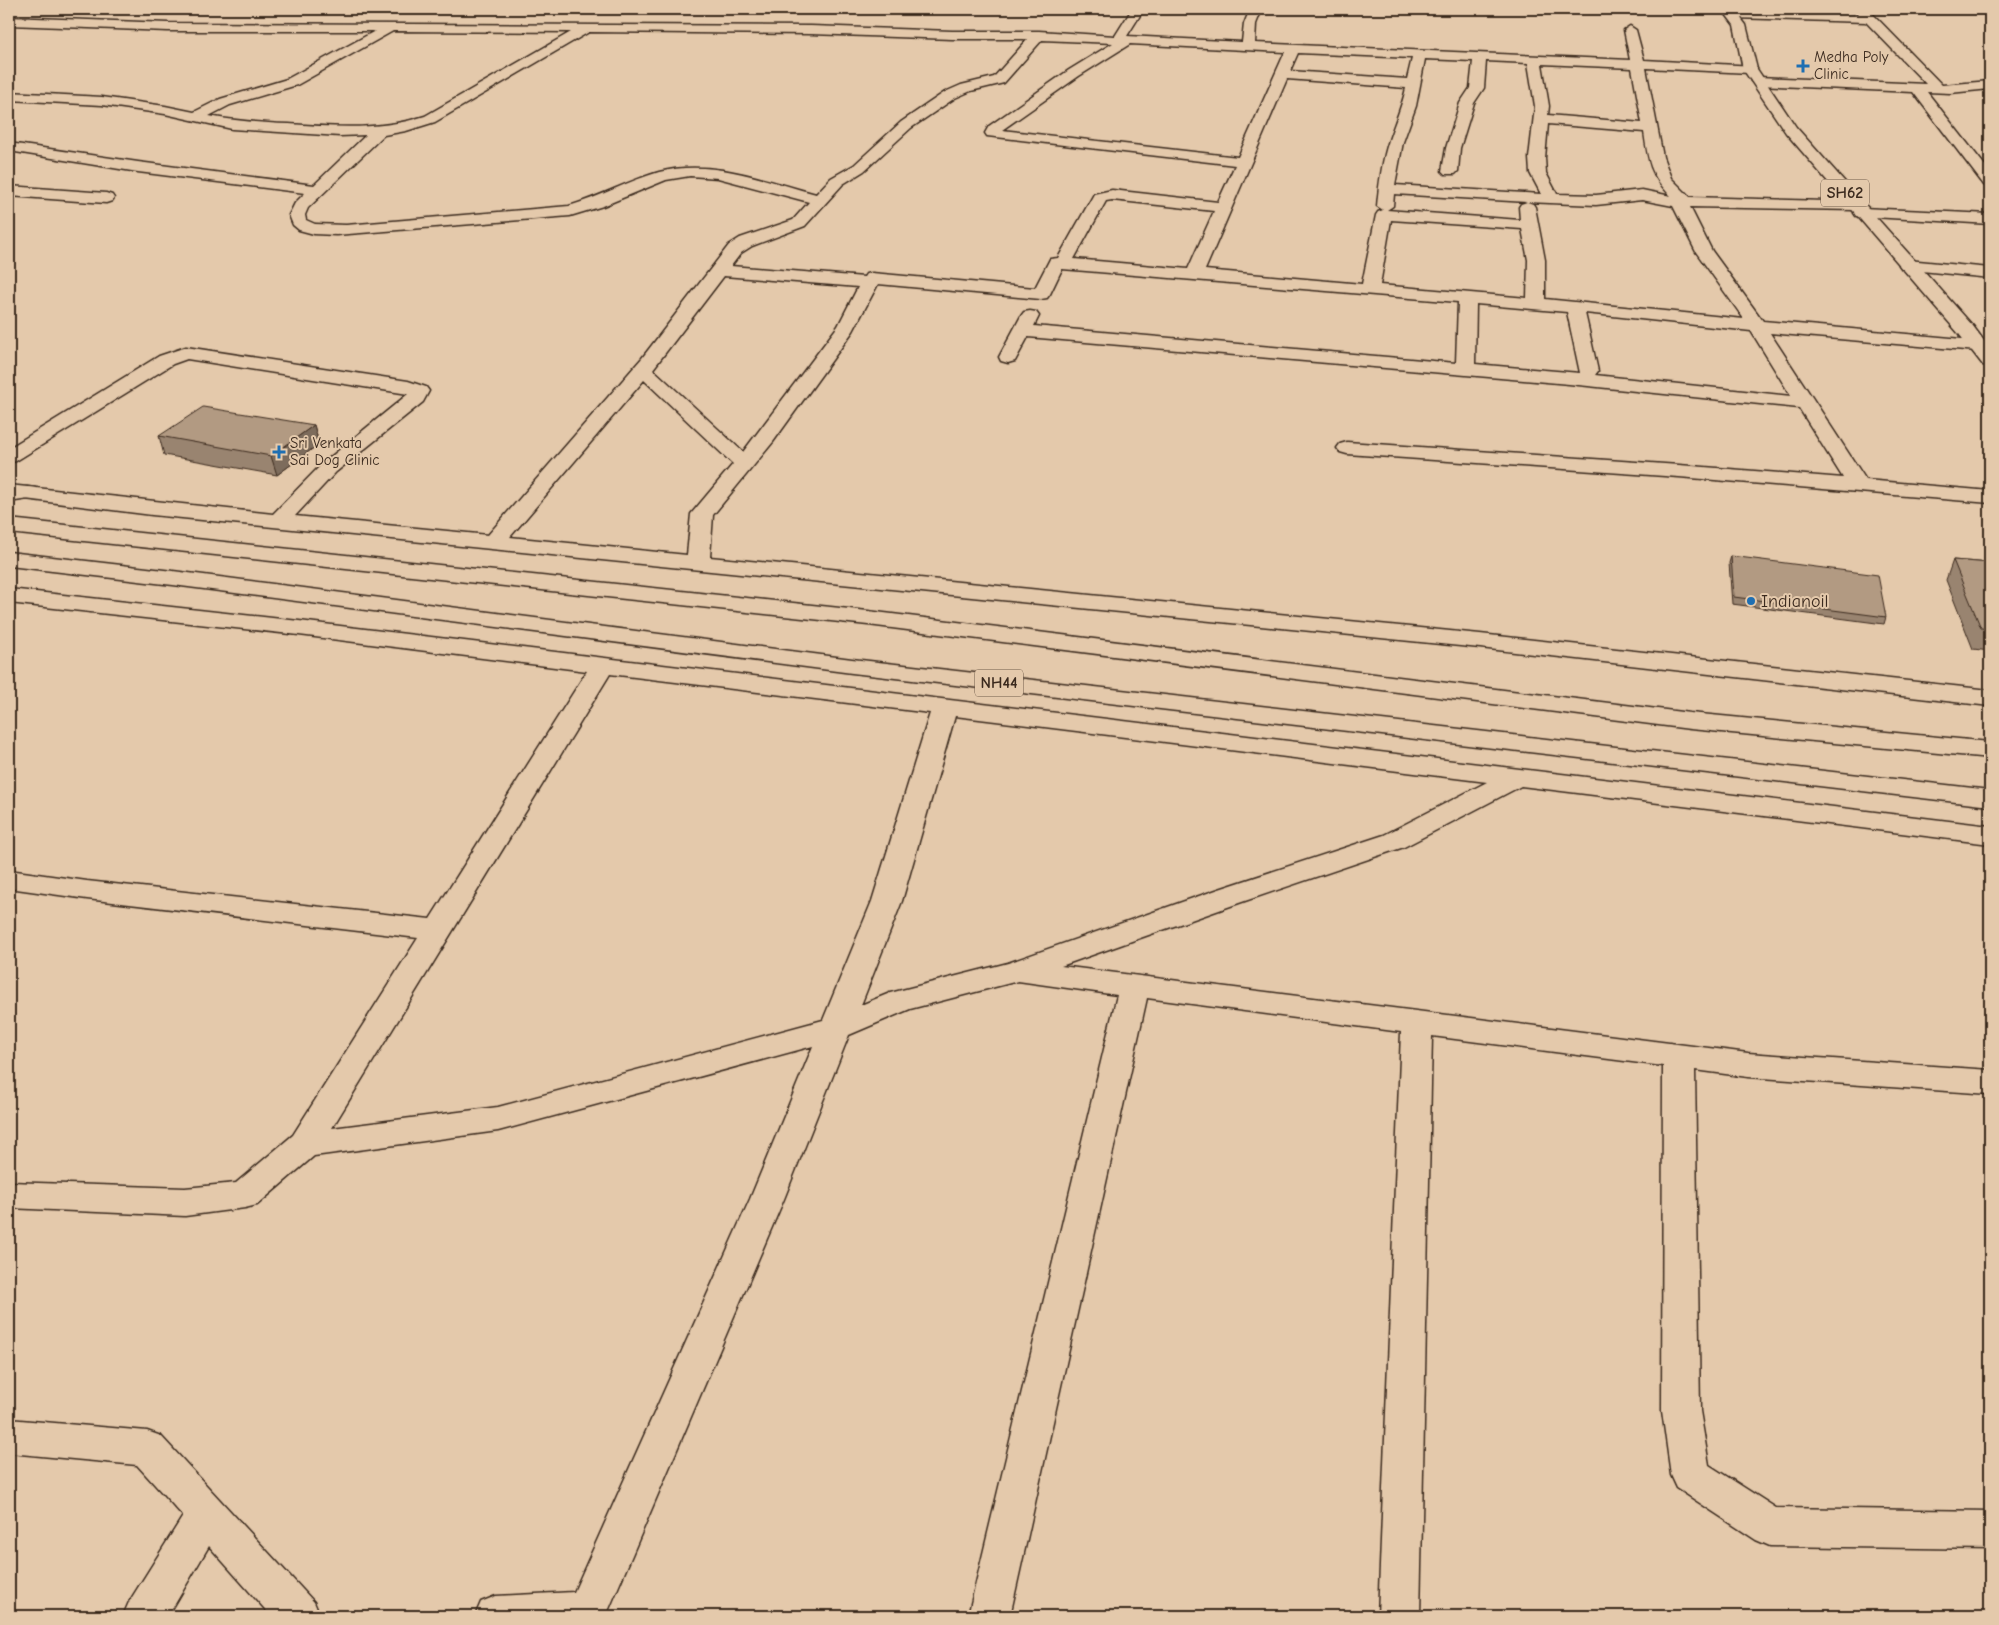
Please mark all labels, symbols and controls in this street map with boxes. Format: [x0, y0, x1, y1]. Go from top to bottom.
place label: Medha Poly Clinic [1814, 48, 1889, 83]
marker: Medha Poly Clinic [1796, 59, 1810, 73]
road number: SH62 [1821, 180, 1869, 207]
place label: Sri Venkata Sai Dog Clinic [290, 434, 380, 469]
marker: Sri Venkata Sai Dog Clinic [272, 445, 286, 459]
place label: Indianoil [1761, 591, 1828, 612]
marker: Indianoil [1745, 595, 1757, 607]
road number: NH44 [975, 670, 1023, 696]

